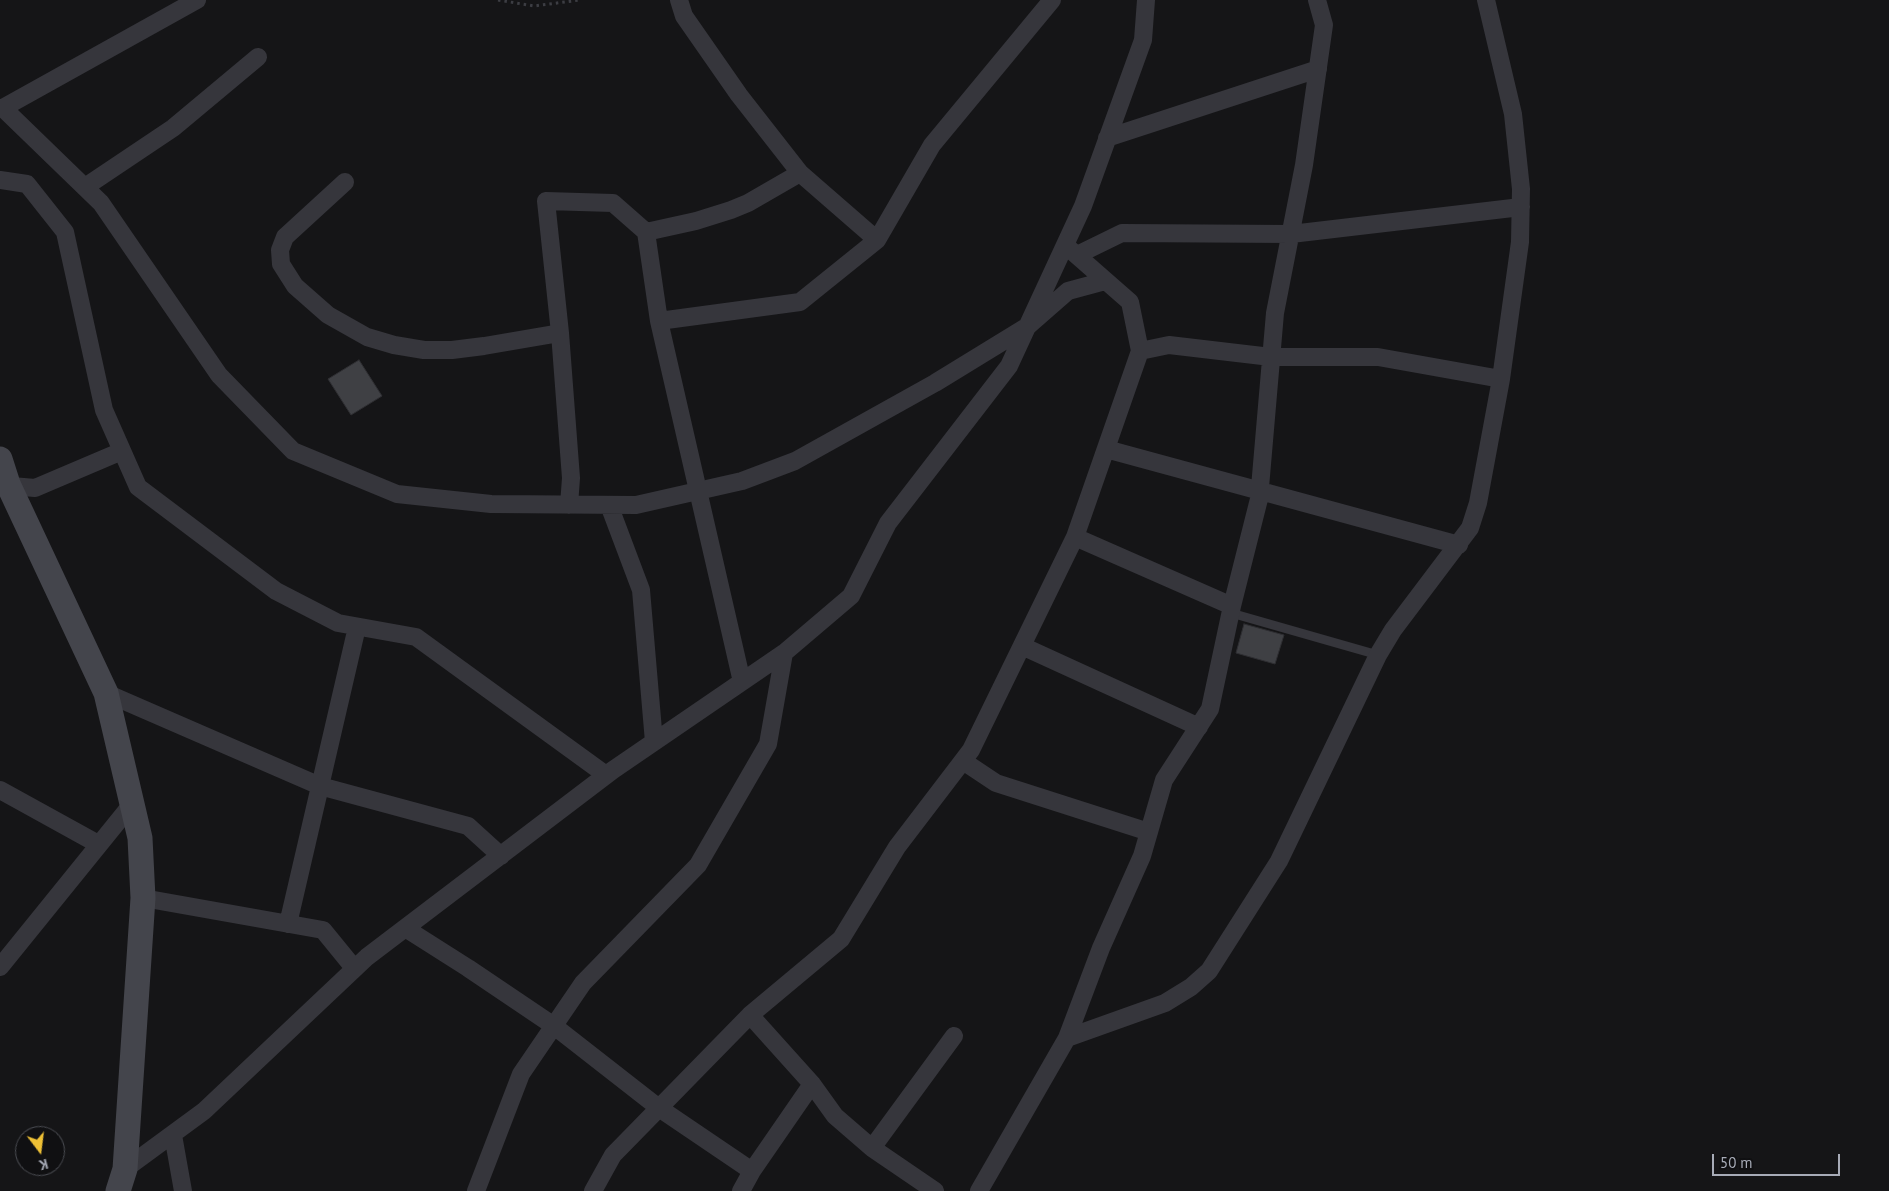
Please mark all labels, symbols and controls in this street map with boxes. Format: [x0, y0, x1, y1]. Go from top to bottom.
north arrow [15, 1126, 65, 1176]
scale bar [1714, 1144, 1842, 1176]
text: 50 m [1720, 1153, 1753, 1172]
text: K [37, 1155, 50, 1174]

